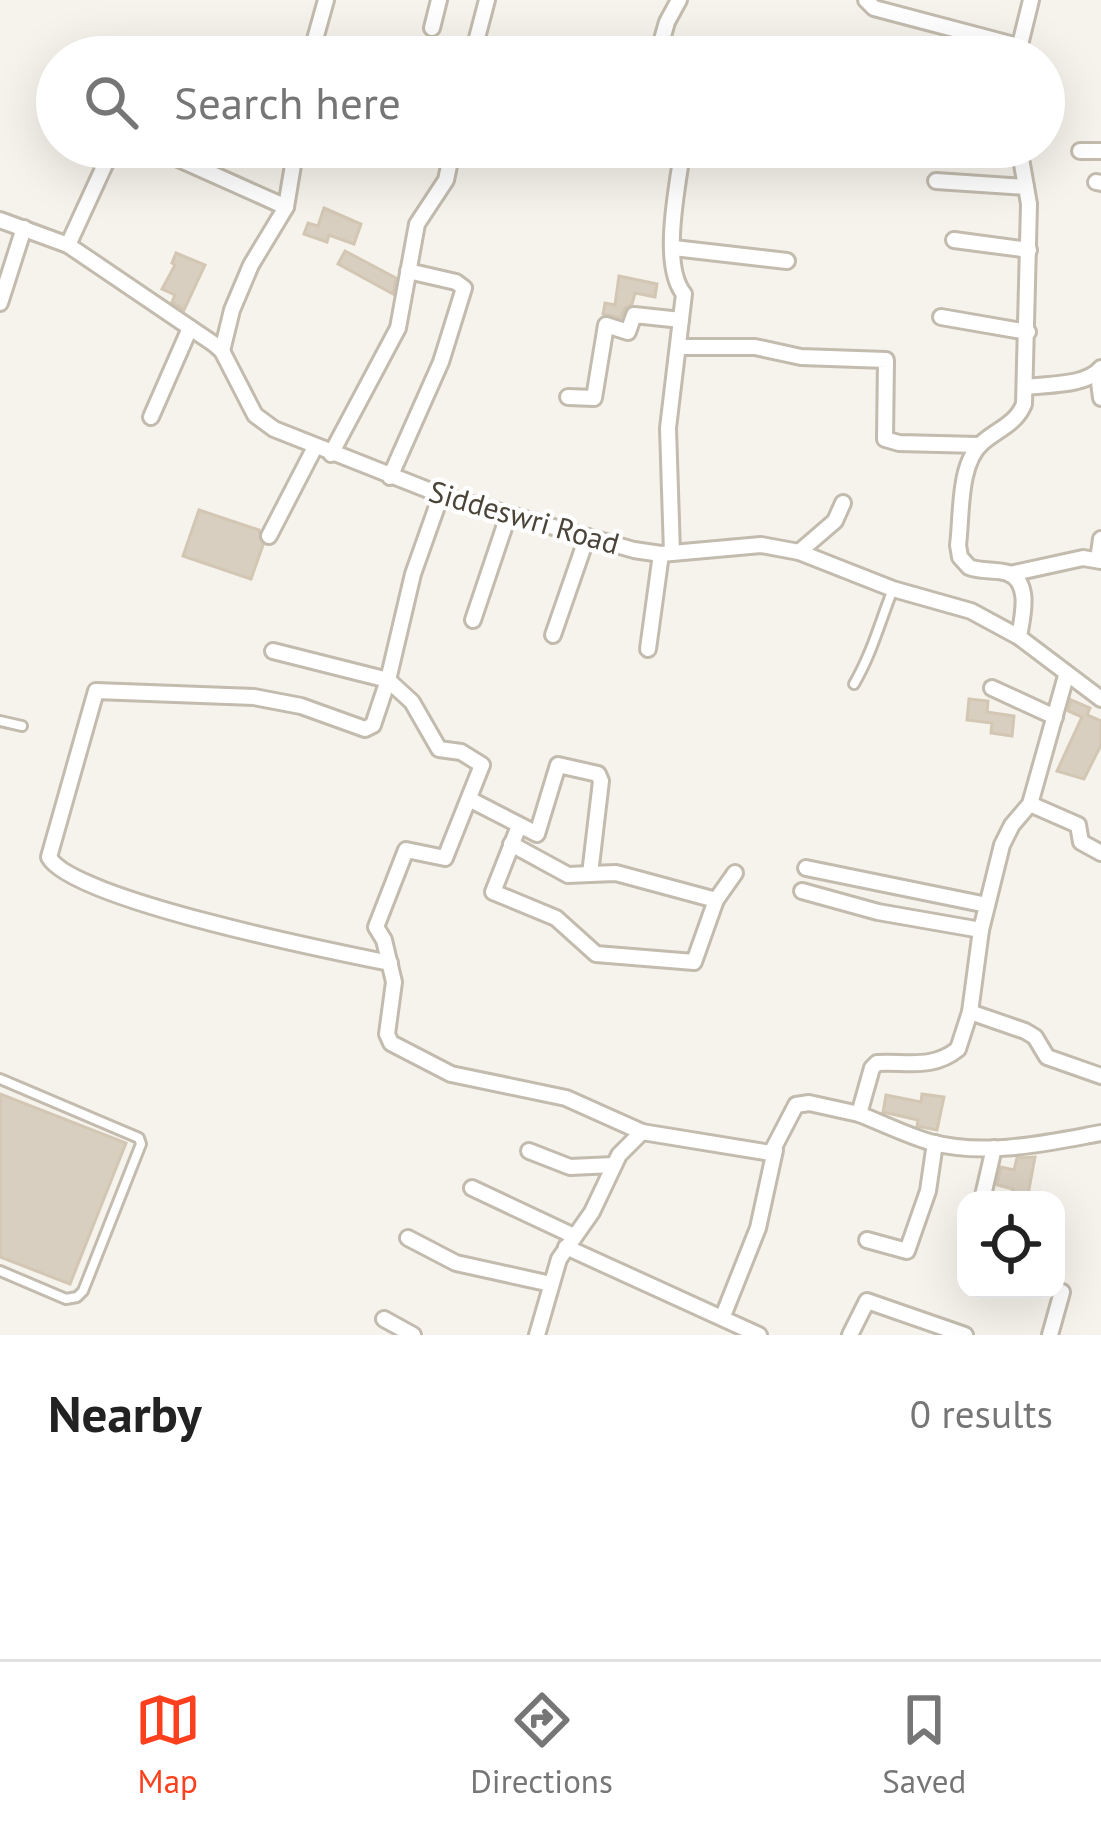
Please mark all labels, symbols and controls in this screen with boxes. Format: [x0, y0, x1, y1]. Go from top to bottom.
search box [36, 36, 1065, 168]
icon: search [78, 69, 144, 135]
text: Search here [174, 73, 401, 131]
street label: Siddeswri Road [425, 471, 624, 562]
map controls [957, 1191, 1065, 1299]
button: locate [957, 1191, 1065, 1299]
text: Nearby [48, 1380, 202, 1446]
text: 0 results [910, 1388, 1053, 1439]
tab: Map [135, 1687, 201, 1802]
tab: Directions [470, 1687, 613, 1802]
tab: Saved [882, 1687, 966, 1802]

